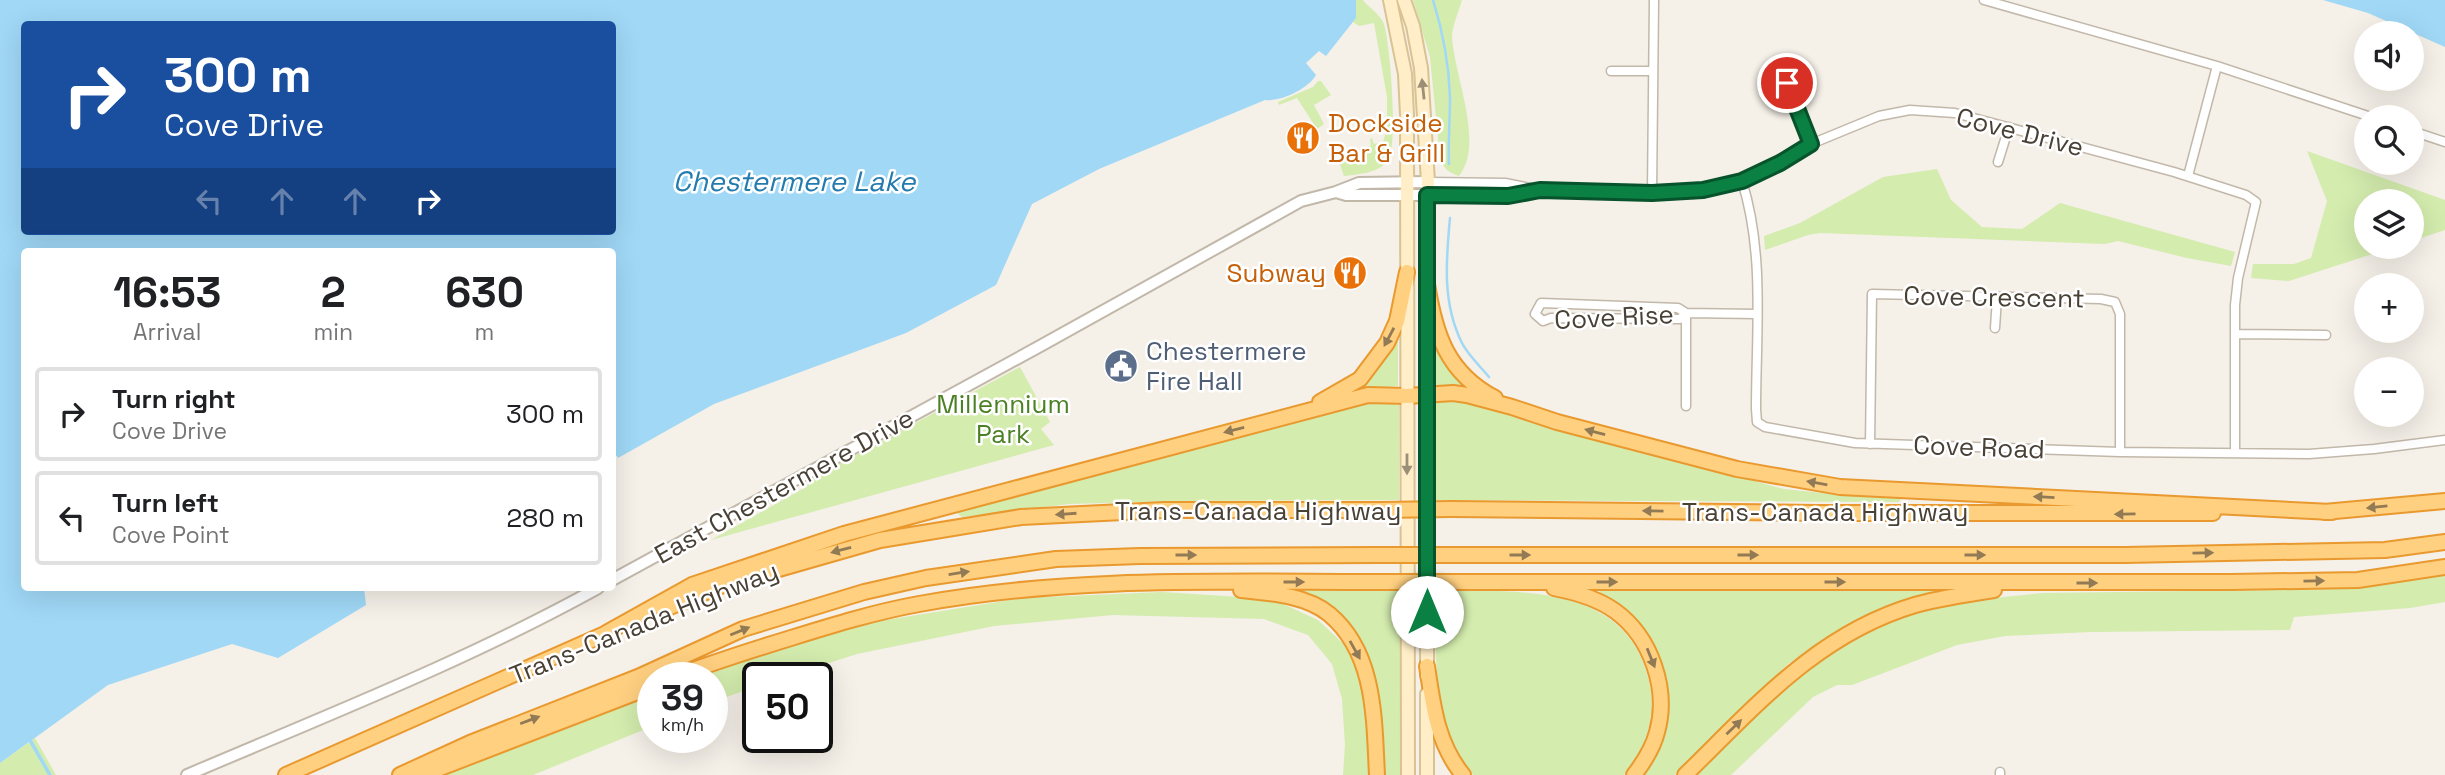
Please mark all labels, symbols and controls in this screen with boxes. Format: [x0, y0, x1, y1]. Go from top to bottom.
map controls [2354, 21, 2424, 427]
button: sound [2354, 21, 2424, 91]
text: 300 m [164, 44, 312, 106]
icon: right [49, 49, 140, 140]
pin [1757, 53, 1817, 113]
icon: arrive [1768, 64, 1806, 102]
one-way arrow [1417, 78, 1428, 100]
street label: Cove Drive [1953, 100, 2087, 164]
text: Cove Drive [164, 105, 324, 145]
button: search [2354, 105, 2424, 175]
place label: Dockside Bar & Grill [1328, 106, 1445, 170]
restaurant icon: Dockside Bar & Grill [1284, 119, 1322, 157]
water label: Chestermere Lake [673, 163, 917, 199]
icon: left [190, 182, 228, 220]
icon: ahead [263, 182, 301, 220]
icon: ahead [336, 182, 374, 220]
icon: right [409, 182, 447, 220]
button: layers [2354, 189, 2424, 259]
restaurant icon: Subway [1331, 254, 1369, 292]
place label: Subway [1227, 256, 1326, 290]
text: 16:53 [113, 266, 221, 319]
text: 2 [321, 266, 346, 319]
text: 630 [445, 266, 524, 319]
button: + [2354, 273, 2424, 343]
street label: Cove Crescent [1903, 278, 2085, 316]
street label: Cove Rise [1553, 297, 1675, 337]
text: Arrival [133, 317, 201, 347]
text: min [313, 317, 353, 347]
text: m [475, 317, 494, 347]
one-way arrow [1383, 327, 1395, 347]
place label: Chestermere Fire Hall [1146, 334, 1307, 398]
public building icon: Chestermere Fire Hall [1102, 347, 1140, 385]
button: − [2354, 357, 2424, 427]
text: Turn right [112, 382, 236, 416]
park label: Millennium Park [936, 387, 1070, 451]
icon: right [53, 395, 91, 433]
text: 300 m [506, 397, 584, 431]
street label: East Chestermere Drive [648, 401, 920, 571]
text: Cove Drive [112, 416, 227, 446]
one-way arrow [1223, 425, 1245, 436]
one-way arrow [1584, 426, 1606, 437]
street label: Cove Road [1913, 428, 2045, 466]
one-way arrow [1401, 453, 1413, 475]
one-way arrow [1806, 477, 1828, 488]
text: Turn left [112, 486, 219, 520]
one-way arrow [2033, 491, 2055, 502]
street label: Trans-Canada Highway [1115, 494, 1401, 528]
street label: Trans-Canada Highway [1682, 495, 1968, 529]
icon: left [53, 499, 91, 537]
text: 280 m [506, 501, 584, 535]
one-way arrow [2366, 502, 2388, 513]
one-way arrow [1642, 505, 1664, 517]
one-way arrow [2114, 508, 2136, 520]
one-way arrow [1054, 509, 1076, 520]
text: Cove Point [112, 520, 230, 550]
one-way arrow [830, 545, 852, 556]
one-way arrow [2192, 548, 2214, 559]
one-way arrow [1175, 549, 1197, 561]
one-way arrow [1509, 549, 1531, 561]
one-way arrow [1737, 549, 1759, 561]
one-way arrow [1964, 549, 1986, 561]
street label: Trans-Canada Highway [505, 554, 783, 692]
one-way arrow [948, 567, 970, 578]
position arrow [1390, 575, 1464, 649]
one-way arrow [2304, 575, 2326, 586]
one-way arrow [1284, 576, 1306, 588]
one-way arrow [1597, 576, 1619, 588]
one-way arrow [1824, 576, 1846, 588]
one-way arrow [2076, 577, 2098, 589]
one-way arrow [729, 626, 750, 637]
one-way arrow [1349, 640, 1361, 660]
one-way arrow [1645, 648, 1656, 669]
speed limit sign: 50 [742, 662, 833, 753]
text: 39 [661, 676, 704, 720]
text: km/h [661, 713, 704, 736]
one-way arrow [520, 714, 541, 725]
one-way arrow [1725, 719, 1742, 736]

